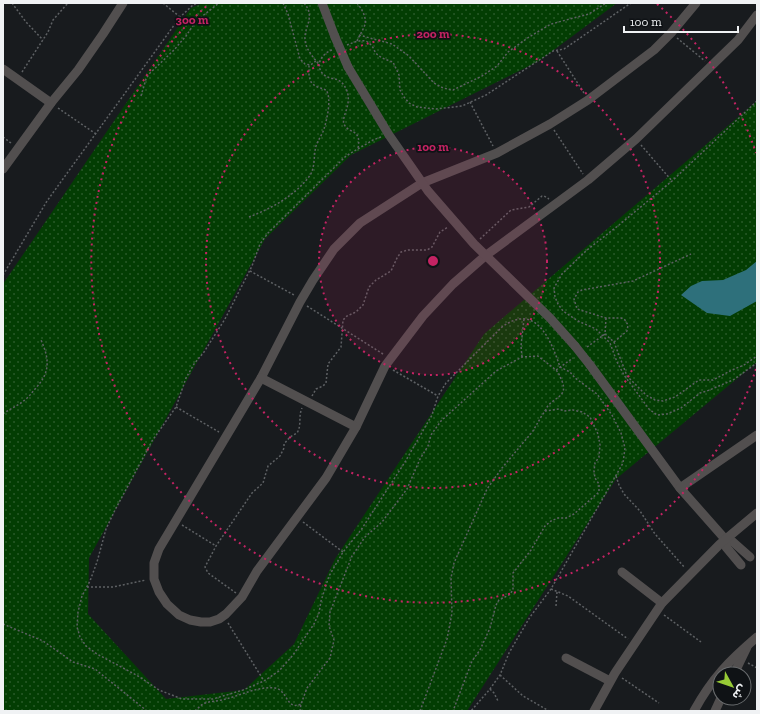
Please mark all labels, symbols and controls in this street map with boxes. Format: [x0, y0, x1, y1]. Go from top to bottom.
scale bar [624, 8, 738, 34]
text: 300 m [176, 13, 209, 27]
text: 100 m [630, 15, 662, 29]
text: 200 m [416, 27, 450, 41]
text: 100 m [417, 140, 449, 154]
centre of rings [426, 254, 440, 268]
north arrow [712, 666, 752, 706]
text: ش [729, 682, 749, 702]

